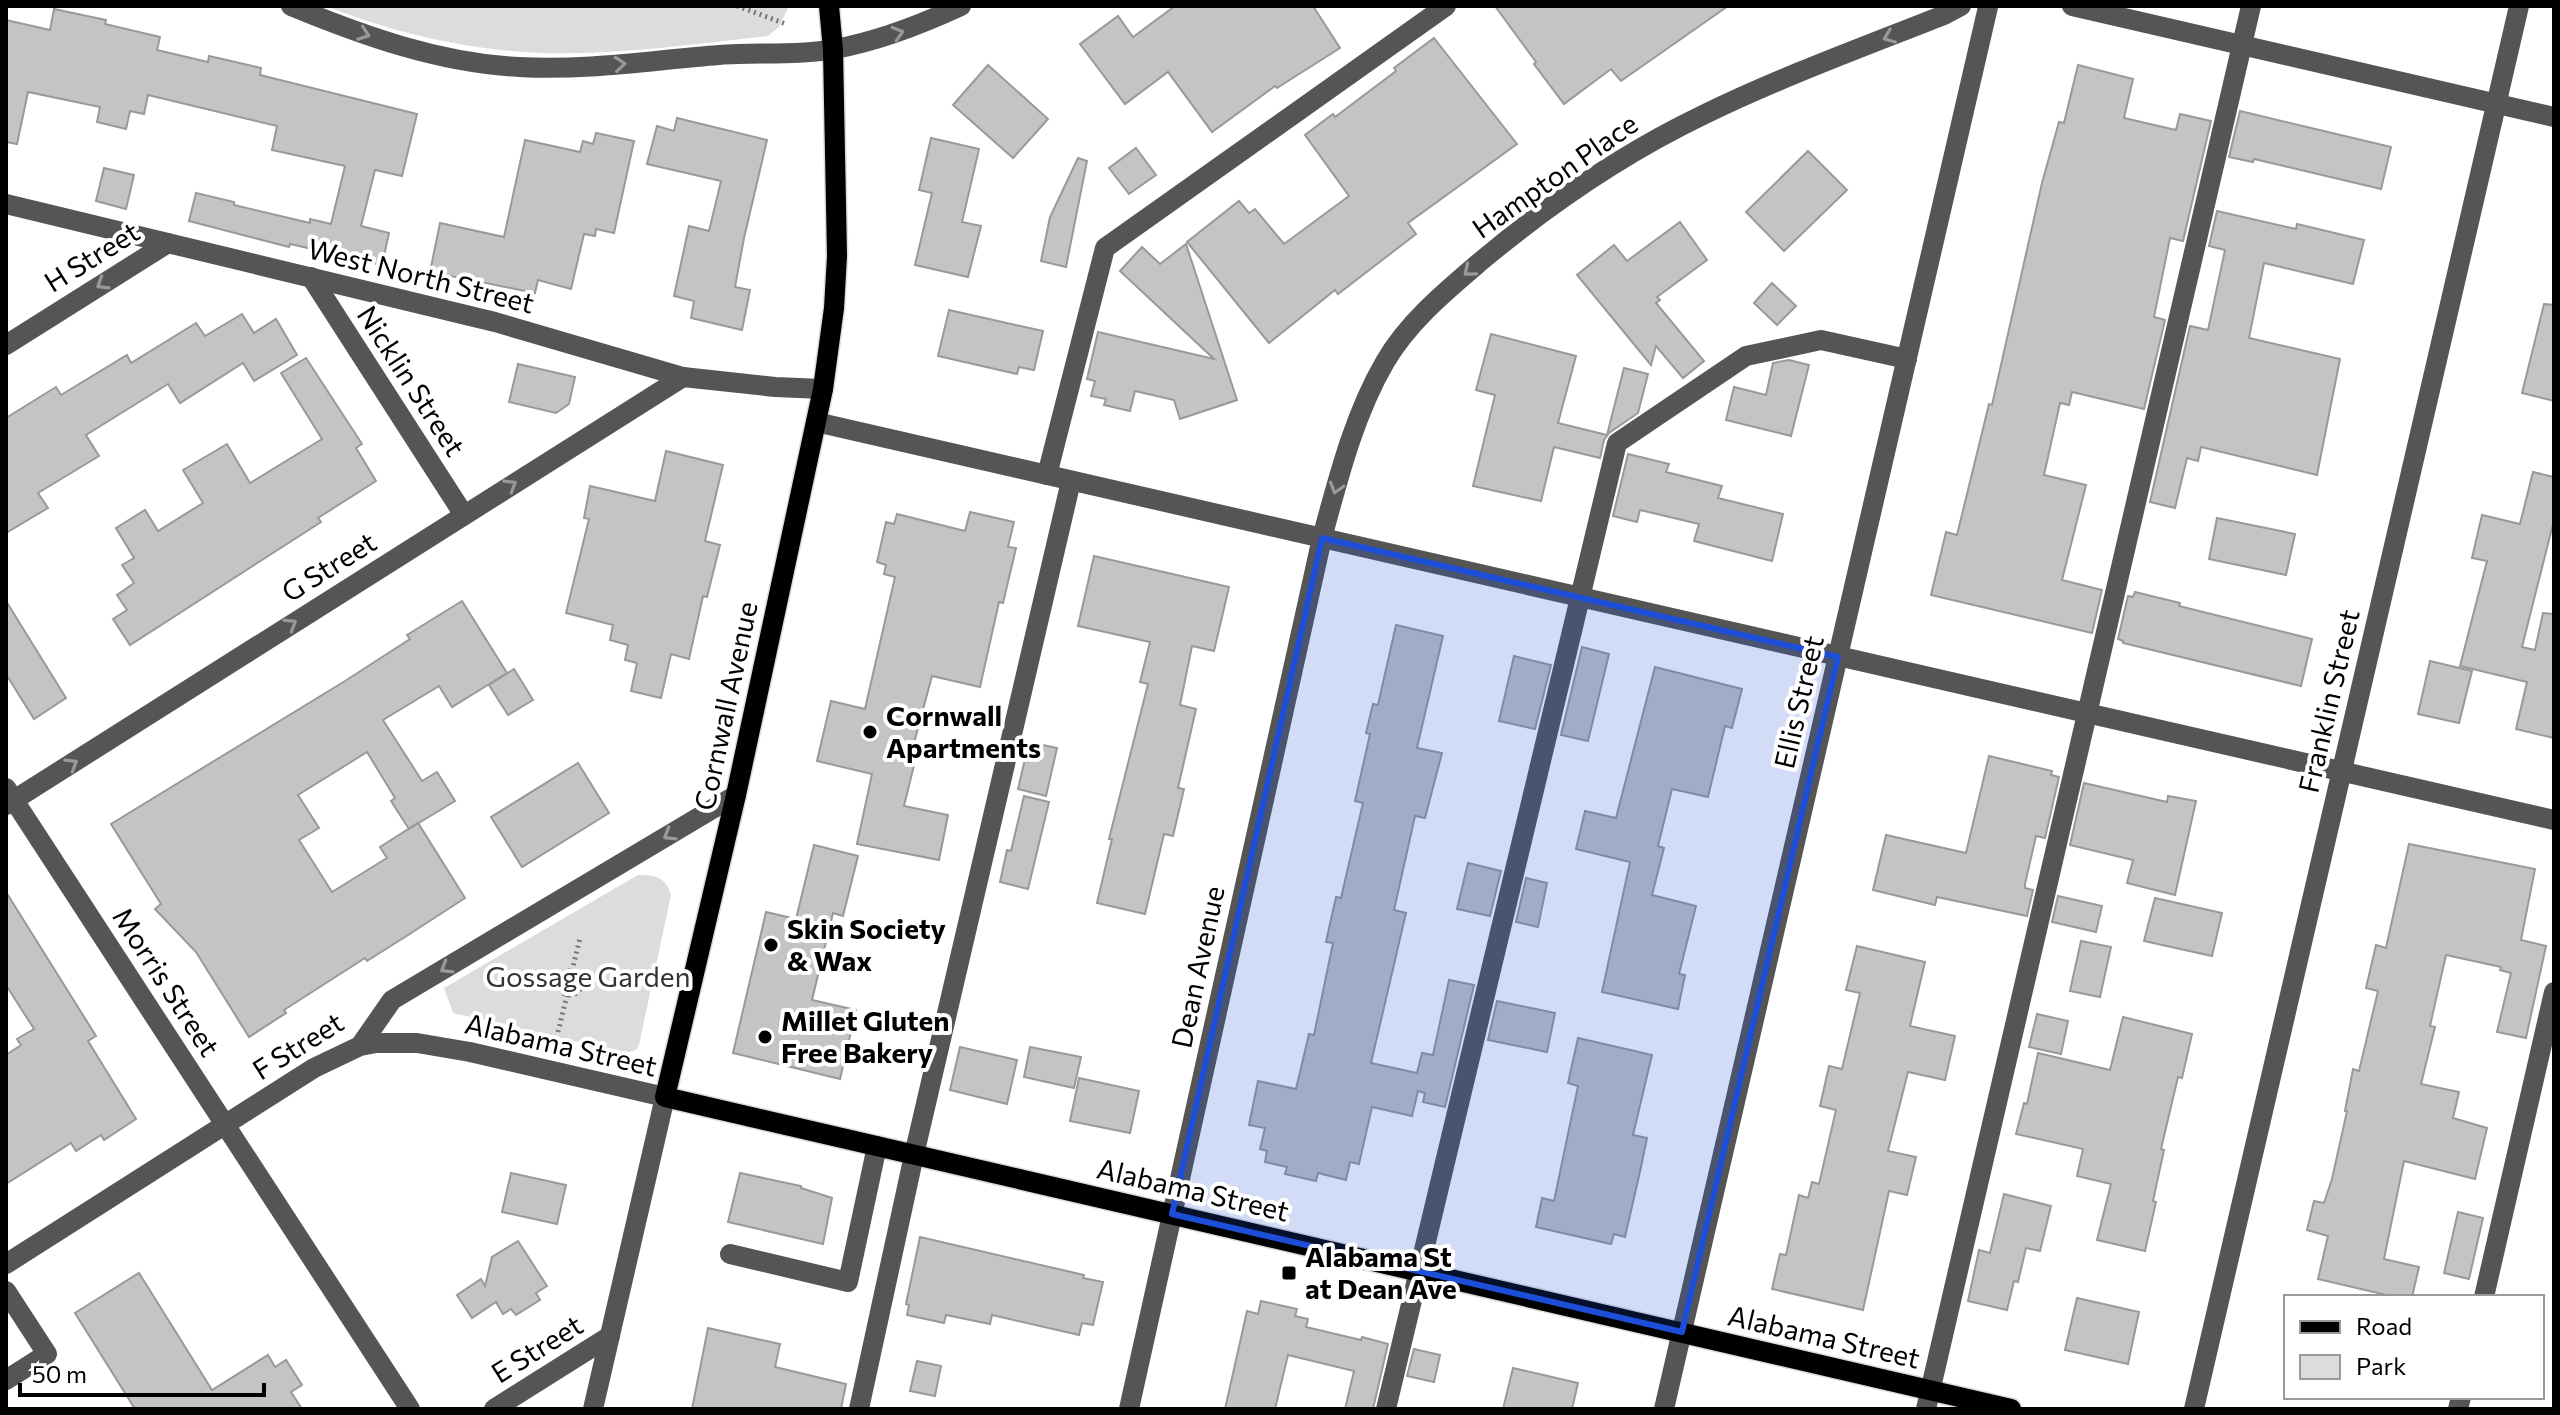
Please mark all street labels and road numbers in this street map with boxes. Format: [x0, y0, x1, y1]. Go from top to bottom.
street label: Hampton Place [1465, 106, 1644, 245]
street label: H Street [38, 214, 145, 299]
street label: West North Street [305, 230, 538, 320]
street label: Nicklin Street [351, 299, 473, 462]
street label: G Street [275, 524, 382, 608]
street label: Cornwall Avenue [686, 598, 764, 813]
street label: Franklin Street [2290, 606, 2366, 796]
street label: Ellis Street [1766, 632, 1830, 772]
street label: Dean Avenue [1163, 883, 1231, 1051]
street label: Morris Street [106, 901, 227, 1062]
street label: F Street [246, 1004, 349, 1086]
street label: Alabama Street [462, 1005, 660, 1083]
street label: Alabama Street [1094, 1150, 1292, 1228]
street label: Alabama Street [1725, 1297, 1923, 1375]
street label: E Street [485, 1307, 588, 1389]

